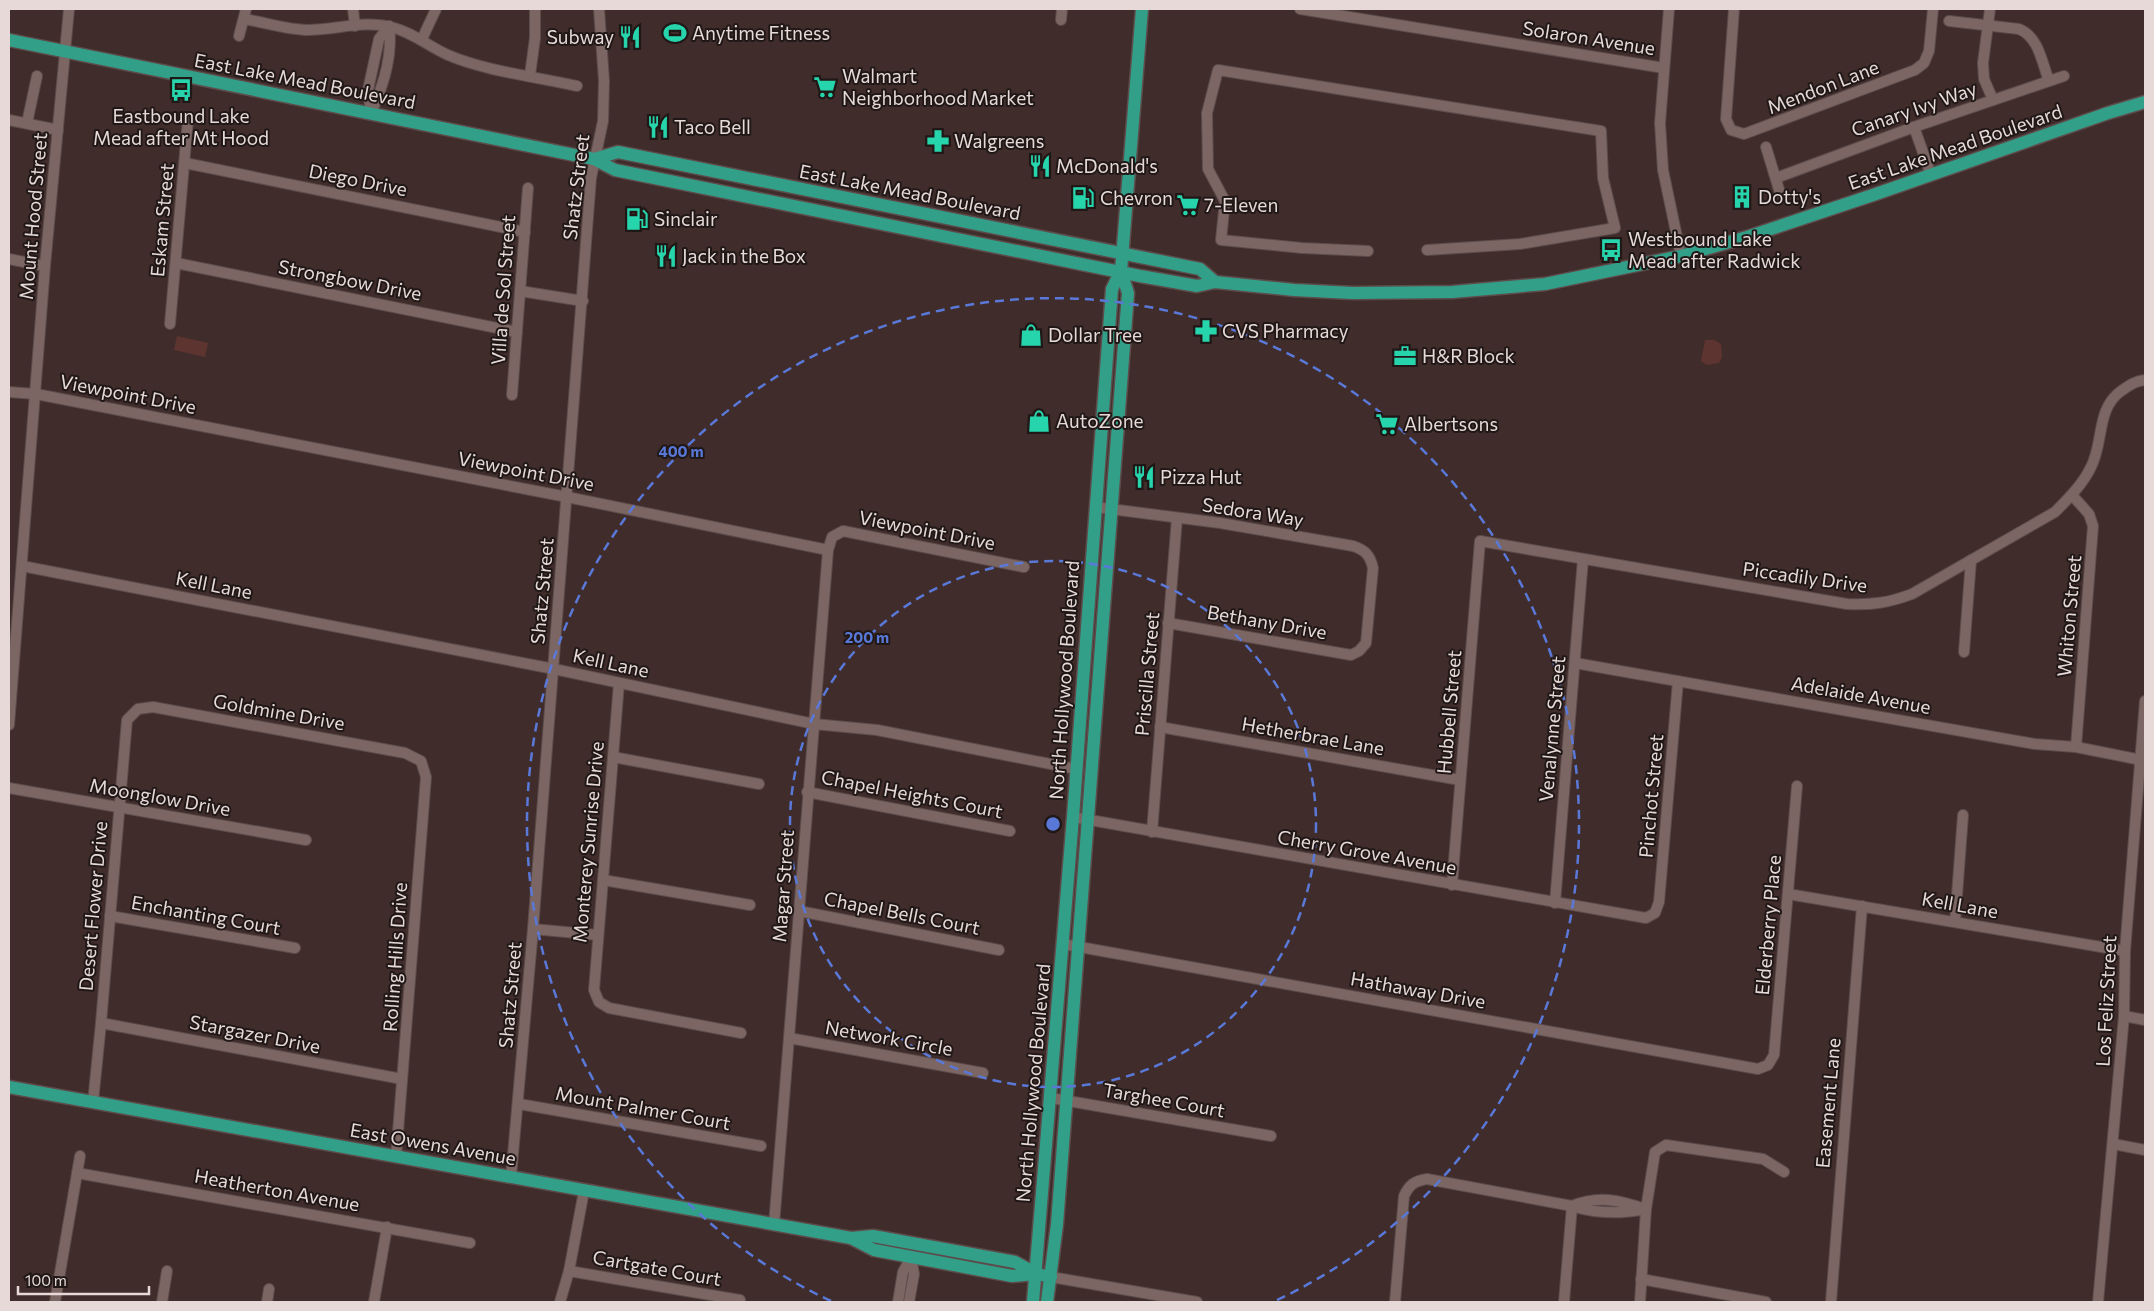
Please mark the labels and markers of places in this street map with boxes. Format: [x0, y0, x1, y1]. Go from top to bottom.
sports icon: Anytime Fitness [662, 20, 688, 46]
place label: Anytime Fitness [692, 21, 830, 44]
restaurant icon: Subway [617, 24, 643, 50]
place label: Subway [547, 25, 614, 48]
place label: Walmart Neighborhood Market [842, 64, 1034, 109]
supermarket icon: Walmart Neighborhood Market [812, 74, 838, 100]
bus stop icon: Eastbound Lake Mead after Mt Hood [168, 77, 194, 103]
place label: Eastbound Lake Mead after Mt Hood [93, 104, 269, 149]
restaurant icon: Taco Bell [645, 114, 671, 140]
place label: Taco Bell [674, 115, 751, 138]
pharmacy icon: Walgreens [925, 128, 951, 154]
place label: Walgreens [954, 129, 1044, 152]
restaurant icon: McDonald's [1027, 153, 1053, 179]
place label: McDonald's [1056, 154, 1158, 177]
building icon: Dotty's [1729, 184, 1755, 210]
fuel station icon: Chevron [1070, 185, 1096, 211]
place label: Dotty's [1758, 185, 1821, 208]
place label: Chevron [1100, 186, 1173, 209]
supermarket icon: 7-Eleven [1175, 192, 1201, 218]
place label: 7-Eleven [1204, 193, 1278, 216]
fuel station icon: Sinclair [624, 206, 650, 232]
place label: Sinclair [654, 207, 718, 230]
place label: Westbound Lake Mead after Radwick [1628, 227, 1800, 272]
bus stop icon: Westbound Lake Mead after Radwick [1598, 237, 1624, 263]
restaurant icon: Jack in the Box [653, 243, 679, 269]
place label: Jack in the Box [682, 244, 806, 267]
pharmacy icon: CVS Pharmacy [1193, 318, 1219, 344]
place label: CVS Pharmacy [1222, 319, 1349, 342]
shop icon: Dollar Tree [1018, 322, 1044, 348]
place label: Dollar Tree [1048, 323, 1142, 346]
office icon: H&R Block [1392, 343, 1418, 369]
place label: H&R Block [1422, 344, 1515, 367]
shop icon: AutoZone [1026, 408, 1052, 434]
place label: AutoZone [1056, 409, 1144, 432]
supermarket icon: Albertsons [1374, 411, 1400, 437]
place label: Albertsons [1404, 412, 1498, 435]
restaurant icon: Pizza Hut [1131, 464, 1157, 490]
place label: Pizza Hut [1160, 465, 1242, 488]
centre of rings [1044, 815, 1062, 833]

